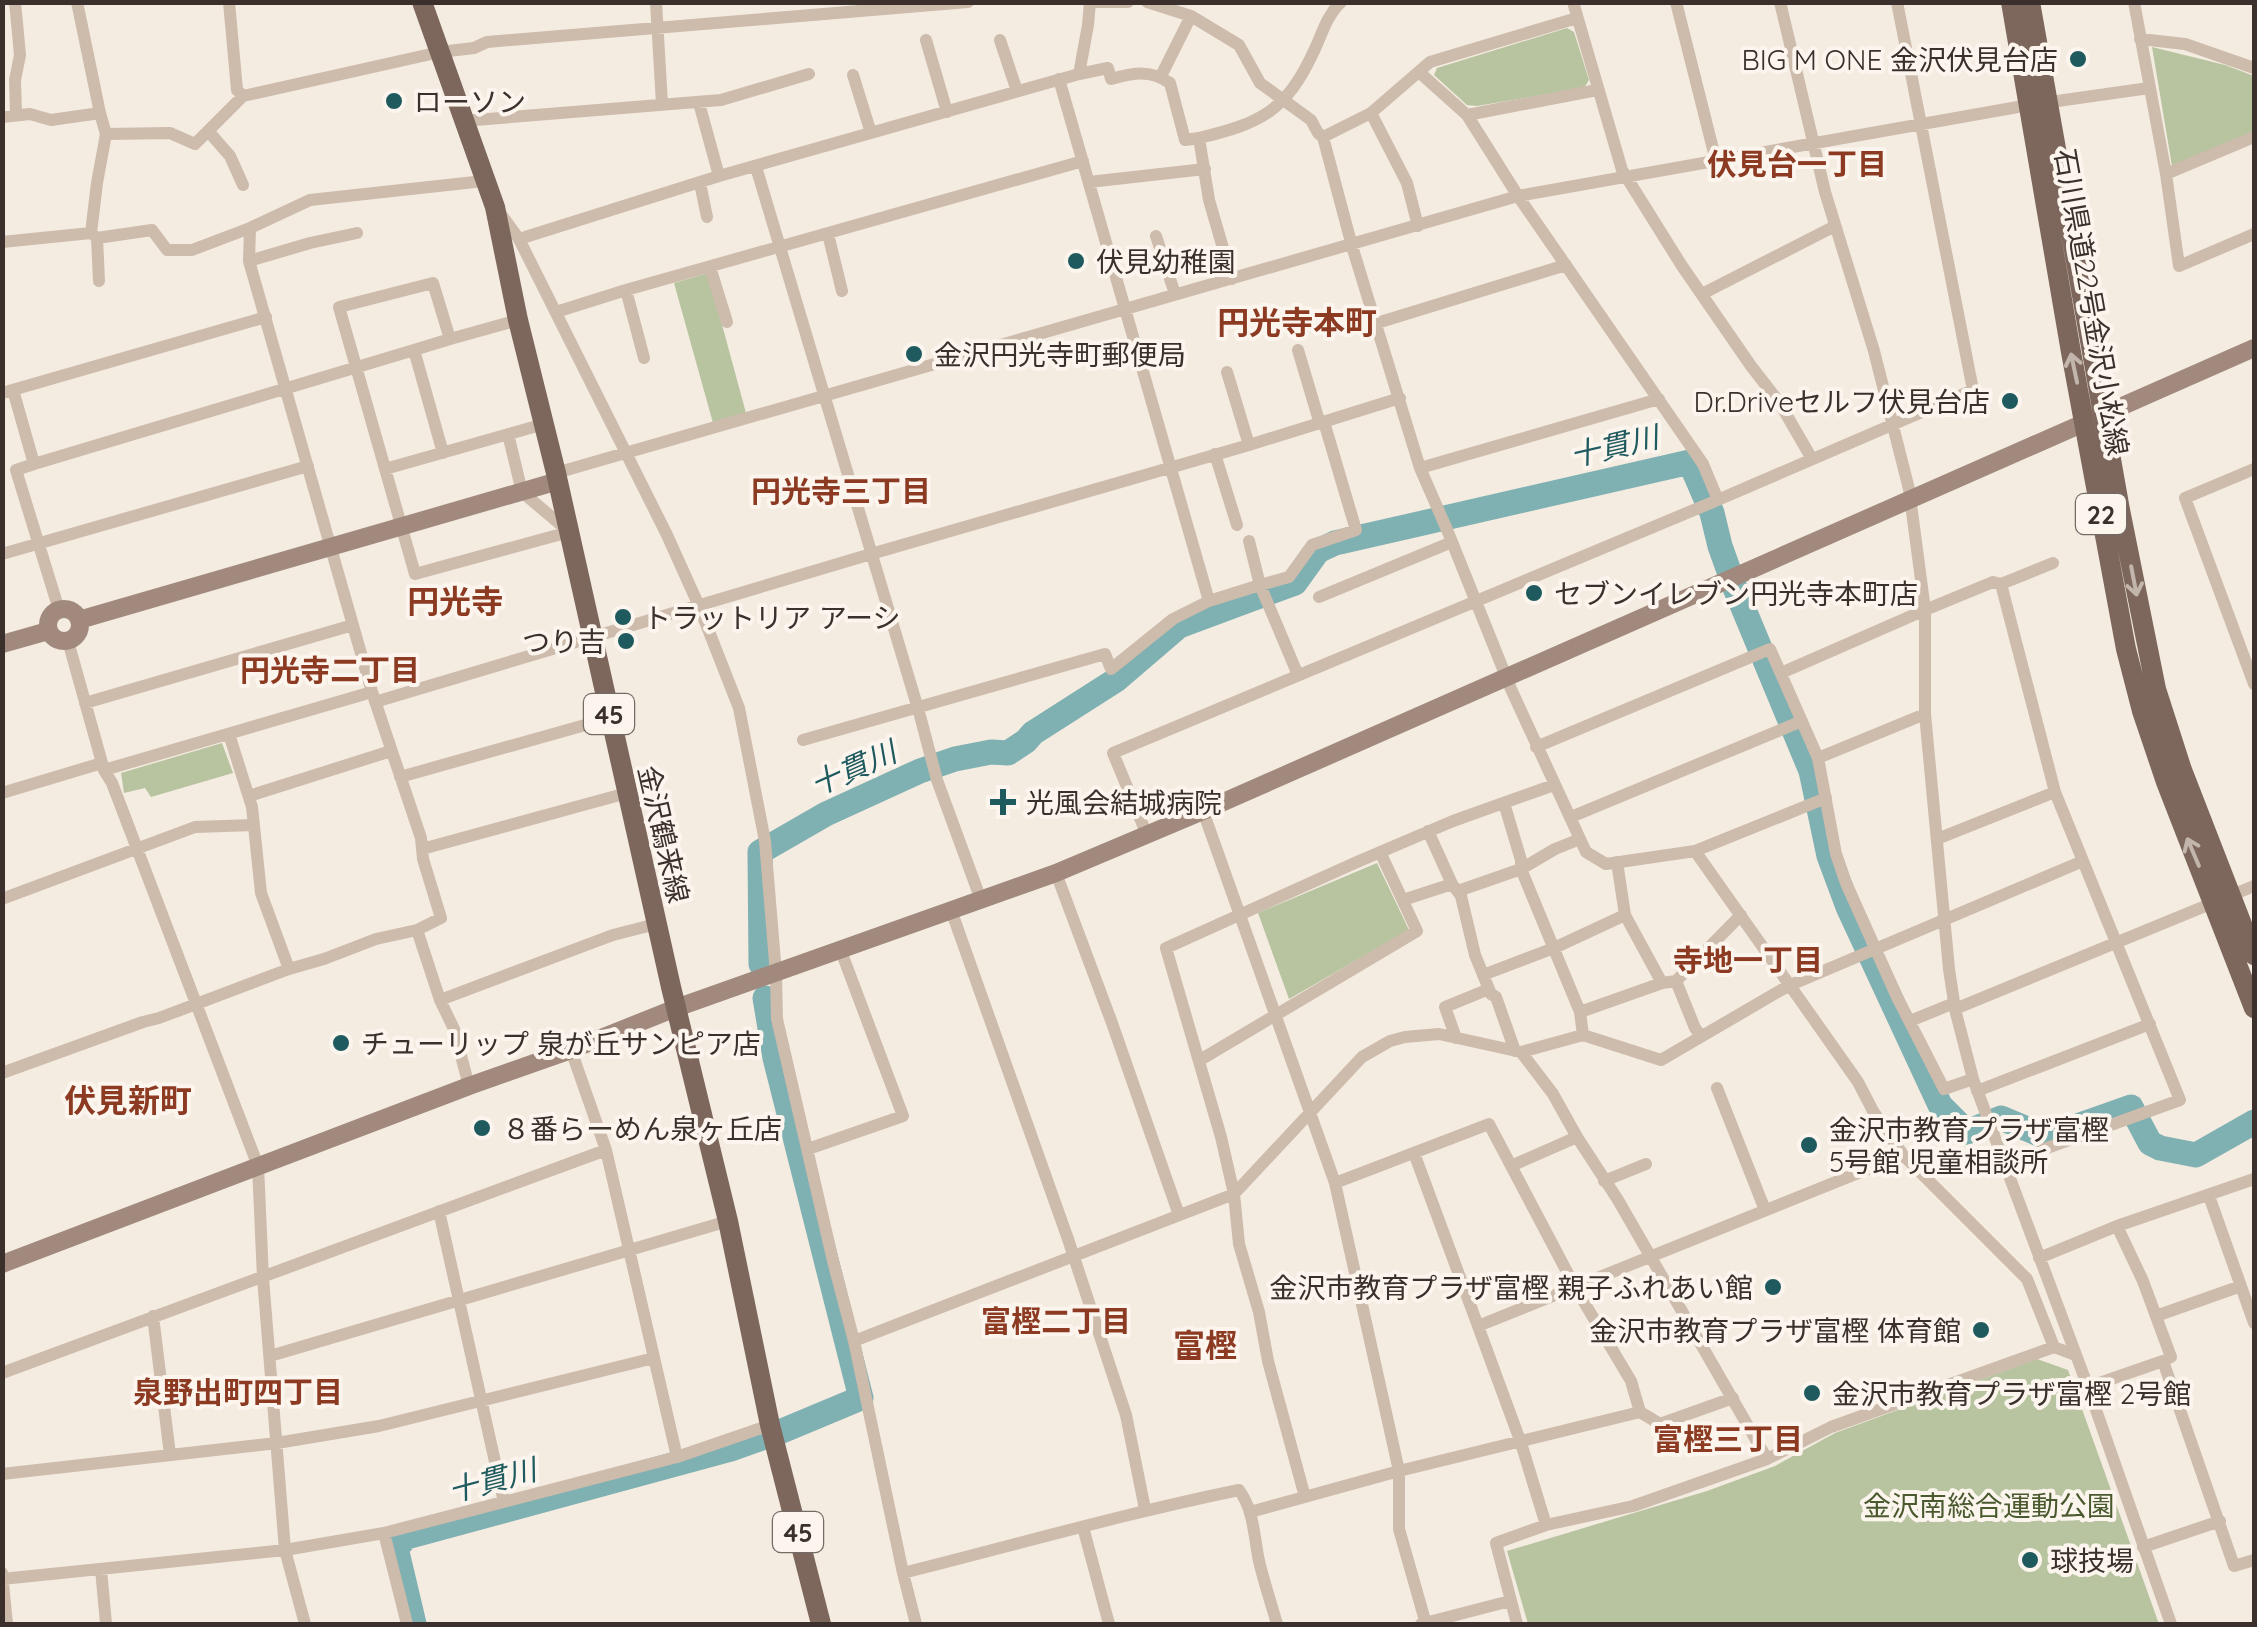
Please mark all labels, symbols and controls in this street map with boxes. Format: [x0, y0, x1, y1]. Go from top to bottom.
place label: BIG M ONE 金沢伏見台店 [1741, 42, 2058, 77]
marker: BIG M ONE 金沢伏見台店 [2067, 48, 2089, 70]
place label: ローソン [414, 84, 526, 119]
marker: ローソン [383, 90, 405, 112]
district label: 伏見台一丁目 [1707, 145, 1887, 183]
street label: 石川県道22号金沢小松線 [2048, 146, 2136, 458]
place label: 伏見幼稚園 [1096, 244, 1236, 279]
marker: 伏見幼稚園 [1065, 250, 1087, 272]
district label: 円光寺本町 [1217, 302, 1377, 342]
place label: 金沢円光寺町郵便局 [934, 337, 1186, 372]
marker: 金沢円光寺町郵便局 [903, 343, 925, 365]
one-way arrow [2063, 353, 2082, 385]
place label: Dr.Driveセルフ伏見台店 [1694, 384, 1990, 419]
marker: Dr.Driveセルフ伏見台店 [1999, 390, 2021, 412]
water label: 十貫川 [1566, 417, 1665, 475]
district label: 円光寺三丁目 [751, 472, 931, 510]
road number: 22 [2076, 494, 2126, 534]
one-way arrow [2125, 564, 2144, 596]
place label: セブンイレブン円光寺本町店 [1554, 576, 1918, 611]
district label: 円光寺 [407, 581, 503, 621]
marker: セブンイレブン円光寺本町店 [1523, 582, 1545, 604]
place label: トラットリア アーシ [643, 600, 900, 635]
marker: トラットリア アーシ [612, 606, 634, 628]
place label: つり吉 [522, 624, 606, 659]
marker: つり吉 [615, 630, 637, 652]
district label: 円光寺二丁目 [240, 651, 420, 689]
road number: 45 [584, 694, 634, 734]
water label: 十貫川 [804, 731, 905, 804]
street label: 金沢鶴来線 [631, 762, 697, 906]
place label: 光風会結城病院 [1026, 785, 1222, 820]
marker: 光風会結城病院 [990, 789, 1016, 815]
one-way arrow [2182, 837, 2200, 868]
district label: 寺地一丁目 [1673, 941, 1823, 979]
place label: チューリップ 泉が丘サンピア店 [361, 1026, 761, 1061]
marker: チューリップ 泉が丘サンピア店 [330, 1032, 352, 1054]
district label: 伏見新町 [64, 1080, 192, 1120]
place label: ８番らーめん泉ヶ丘店 [502, 1111, 782, 1146]
place label: 金沢市教育プラザ富樫 5号館 児童相談所 [1829, 1112, 2109, 1179]
marker: ８番らーめん泉ヶ丘店 [471, 1117, 493, 1139]
marker: 金沢市教育プラザ富樫 5号館 児童相談所 [1798, 1134, 1820, 1156]
place label: 金沢市教育プラザ富樫 親子ふれあい館 [1269, 1270, 1753, 1305]
marker: 金沢市教育プラザ富樫 親子ふれあい館 [1762, 1276, 1784, 1298]
district label: 富樫二丁目 [981, 1302, 1131, 1340]
place label: 金沢市教育プラザ富樫 体育館 [1589, 1313, 1961, 1348]
marker: 金沢市教育プラザ富樫 体育館 [1970, 1319, 1992, 1341]
district label: 富樫 [1173, 1325, 1237, 1365]
district label: 泉野出町四丁目 [133, 1373, 343, 1411]
place label: 金沢市教育プラザ富樫 2号館 [1832, 1376, 2191, 1411]
marker: 金沢市教育プラザ富樫 2号館 [1801, 1382, 1823, 1404]
district label: 富樫三丁目 [1653, 1420, 1803, 1458]
water label: 十貫川 [444, 1449, 543, 1510]
park label: 金沢南総合運動公園 [1863, 1488, 2115, 1523]
road number: 45 [773, 1512, 823, 1552]
place label: 球技場 [2050, 1543, 2134, 1578]
marker: 球技場 [2019, 1549, 2041, 1571]

